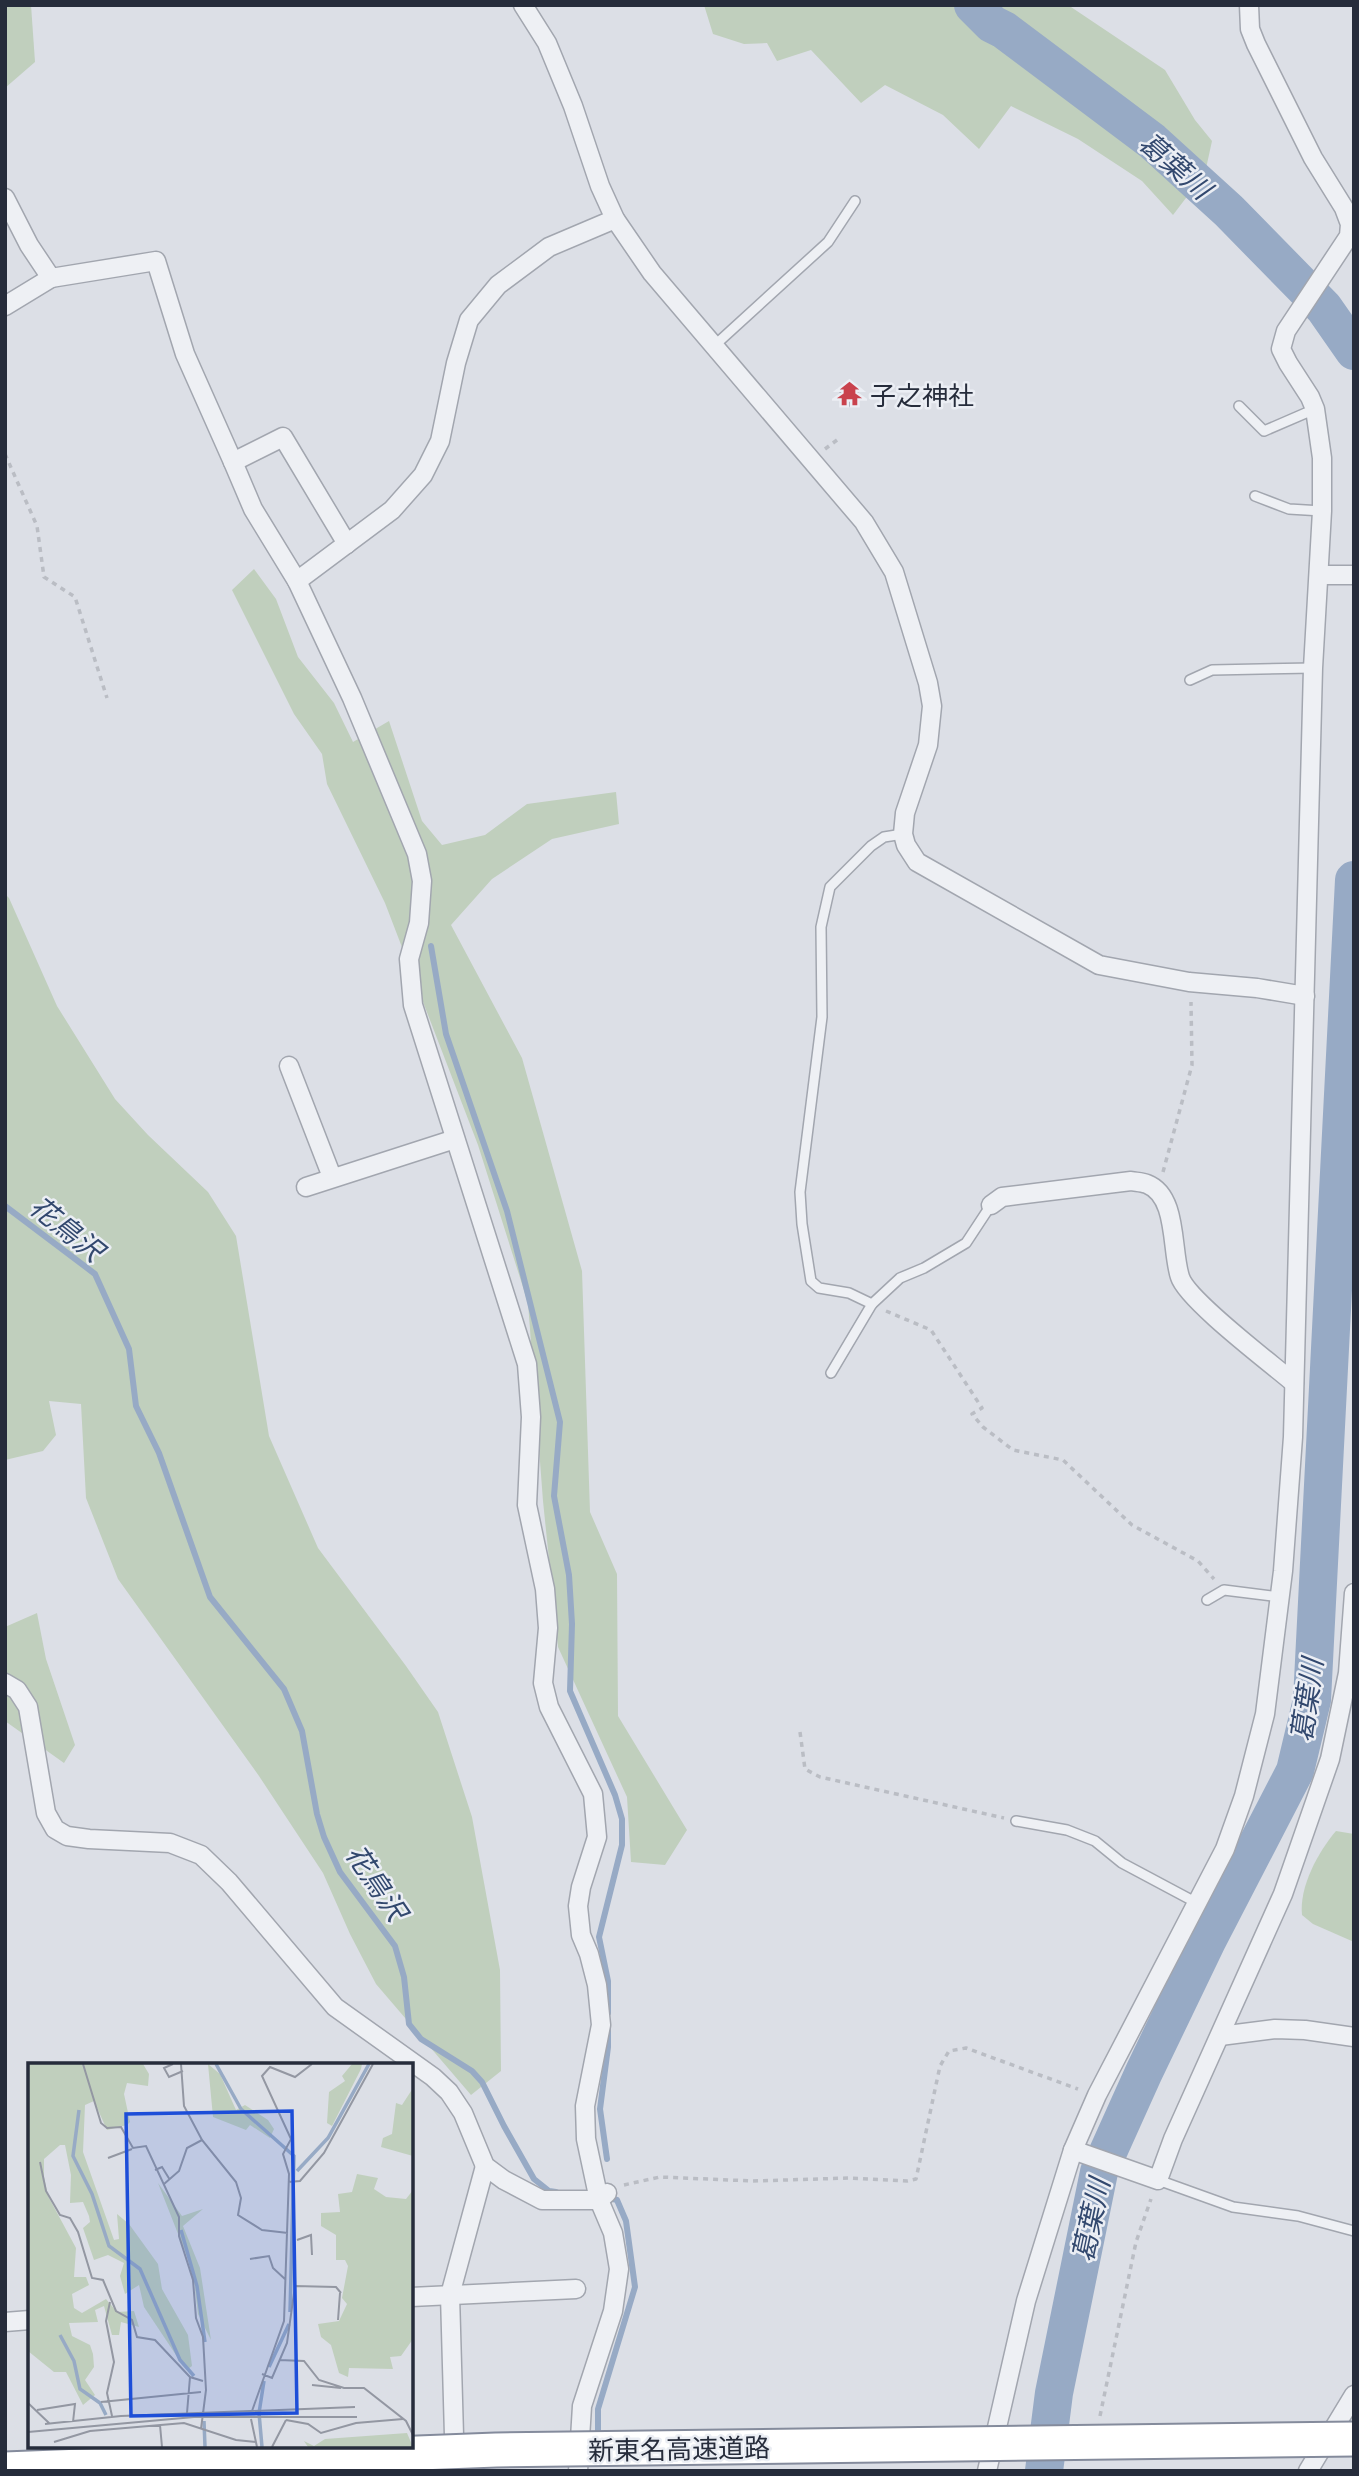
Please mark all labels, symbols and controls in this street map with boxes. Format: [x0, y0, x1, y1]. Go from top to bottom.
water label: 葛葉川 [1133, 125, 1221, 207]
place label: 子之神社 [870, 379, 974, 410]
temple icon: 子之神社 [836, 380, 864, 408]
water label: 花鳥沢 [24, 1188, 113, 1270]
water label: 葛葉川 [1283, 1653, 1329, 1744]
water label: 花鳥沢 [339, 1838, 417, 1930]
inset map [28, 2063, 413, 2448]
water label: 葛葉川 [1065, 2172, 1116, 2265]
street label: 新東名高速道路 [588, 2431, 770, 2465]

